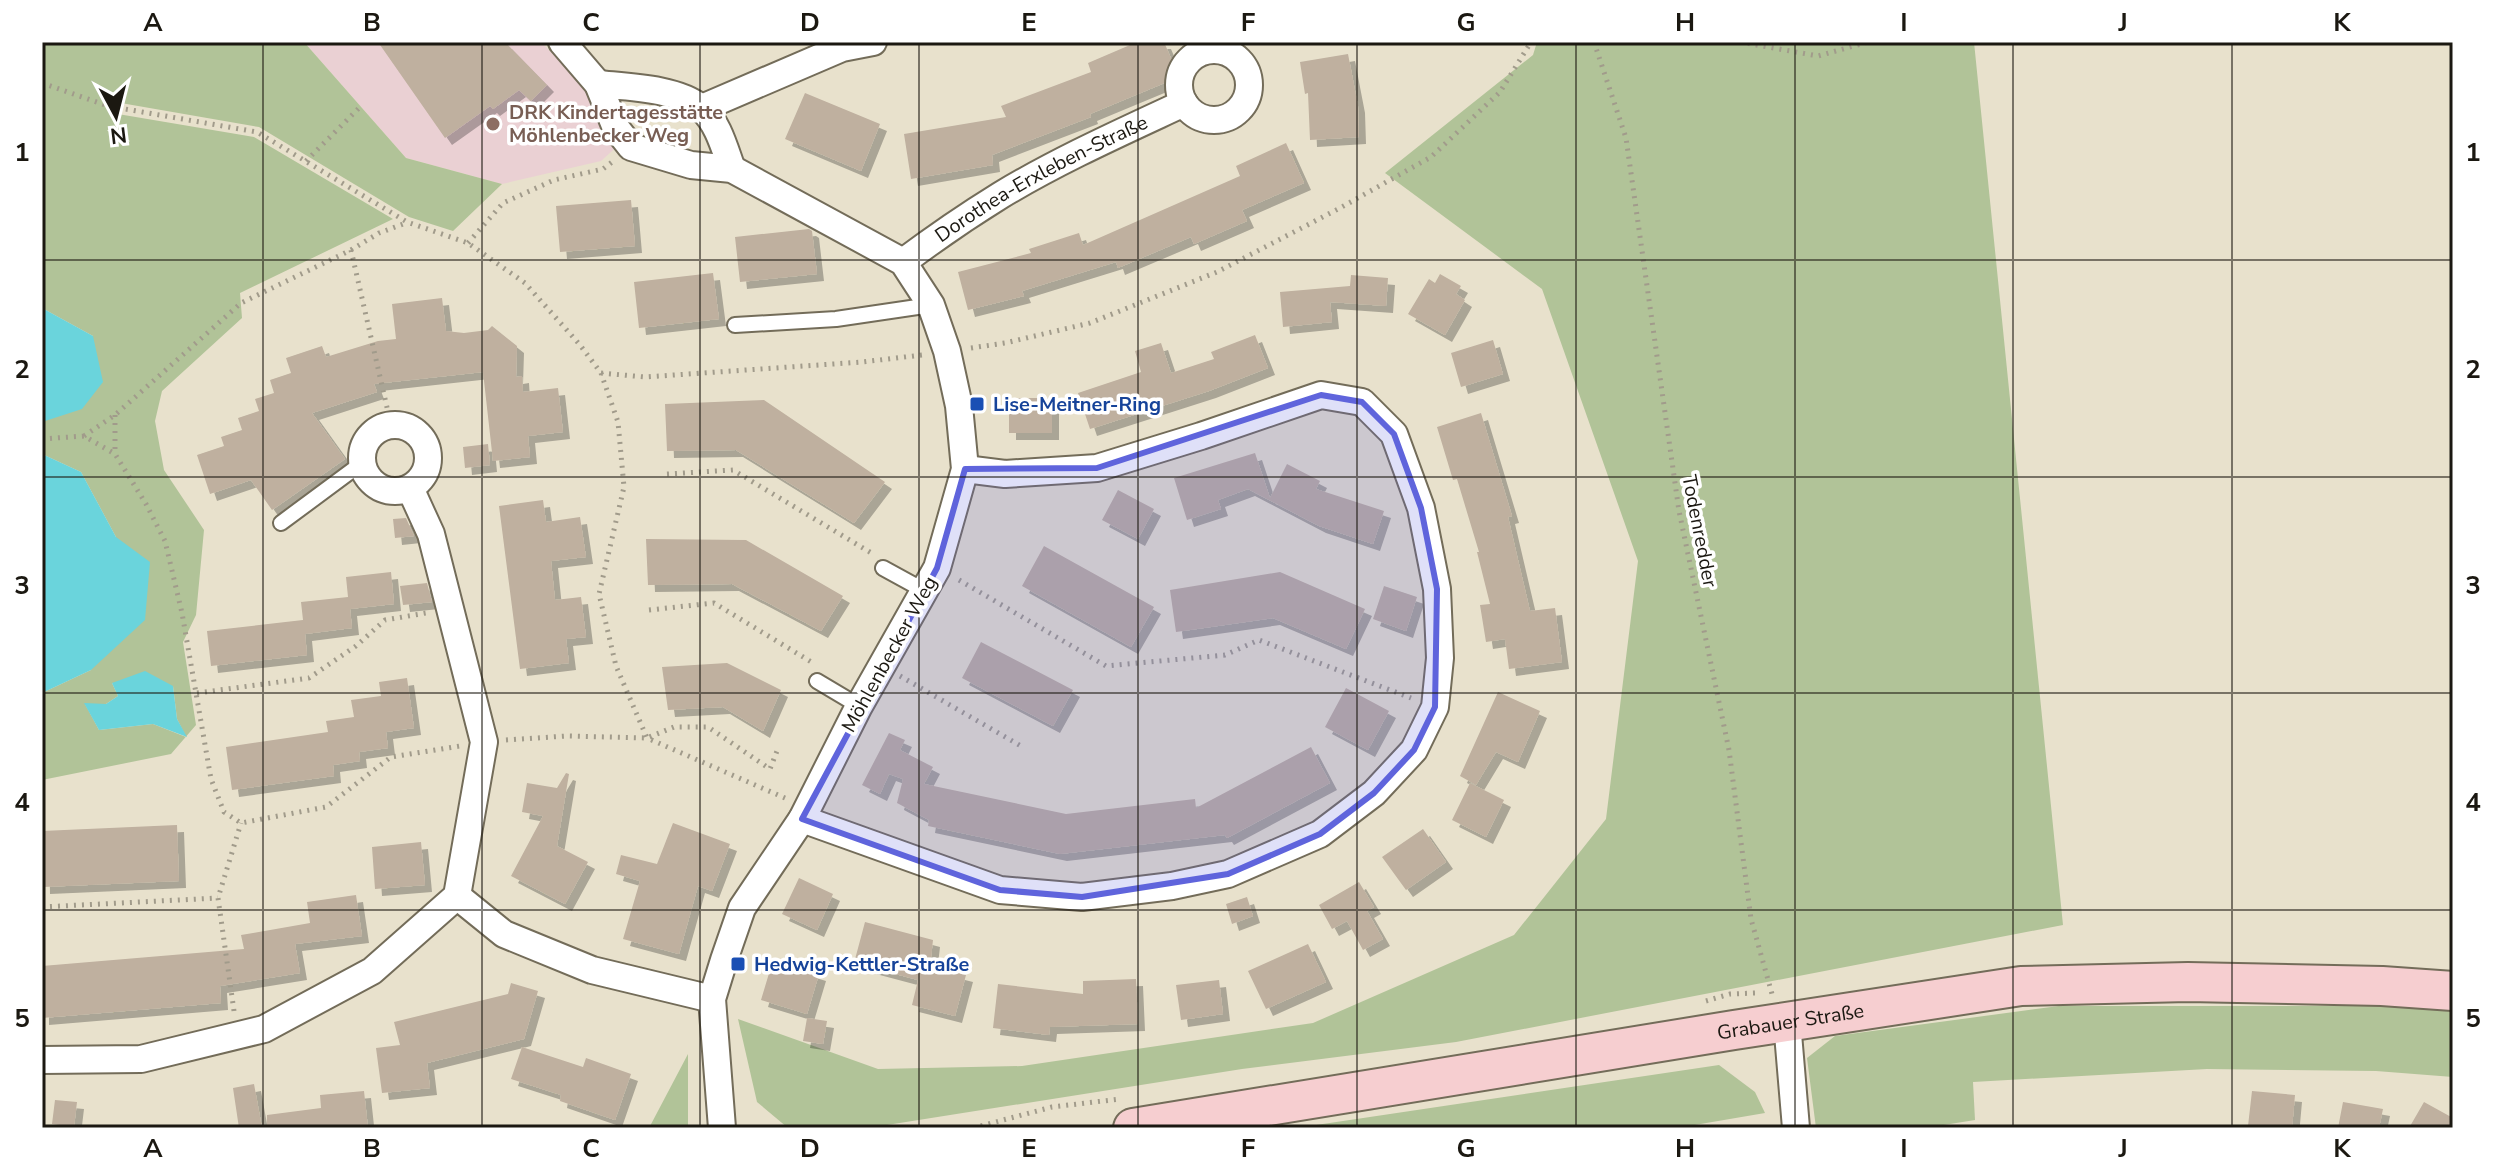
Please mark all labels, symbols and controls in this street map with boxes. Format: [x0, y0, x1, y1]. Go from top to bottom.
text: A [143, 5, 163, 40]
text: B [363, 5, 381, 40]
text: C [582, 5, 600, 40]
text: D [800, 5, 820, 40]
text: E [1021, 5, 1037, 40]
text: F [1241, 5, 1255, 40]
text: G [1456, 5, 1476, 40]
text: H [1675, 5, 1695, 40]
text: I [1900, 5, 1908, 40]
text: J [2117, 5, 2128, 40]
text: K [2333, 5, 2351, 40]
north arrow [76, 76, 156, 156]
place label: DRK Kindertagesstätte Möhlenbecker Weg [509, 99, 723, 149]
street label: Dorothea-Erxleben-Straße [930, 109, 1152, 249]
marker: DRK Kindertagesstätte Möhlenbecker Weg [484, 115, 502, 133]
text: N [108, 119, 128, 151]
text: 1 [14, 135, 30, 170]
text: 1 [2465, 135, 2481, 170]
text: 2 [14, 352, 30, 387]
text: 2 [2465, 352, 2481, 387]
place label: Lise-Meitner-Ring [993, 391, 1161, 418]
marker: Lise-Meitner-Ring [968, 395, 986, 413]
street label: Todenredder [1675, 473, 1724, 590]
text: 3 [14, 568, 30, 603]
text: 3 [2465, 568, 2481, 603]
street label: Möhlenbecker Weg [835, 571, 944, 737]
text: 4 [14, 785, 30, 820]
text: 4 [2465, 785, 2481, 820]
place label: Hedwig-Kettler-Straße [754, 951, 970, 978]
marker: Hedwig-Kettler-Straße [729, 955, 747, 973]
street label: Grabauer Straße [1715, 997, 1866, 1047]
text: 5 [14, 1001, 30, 1036]
text: 5 [2465, 1001, 2481, 1036]
text: A [143, 1131, 163, 1166]
text: B [363, 1131, 381, 1166]
text: C [582, 1131, 600, 1166]
text: D [800, 1131, 820, 1166]
text: E [1021, 1131, 1037, 1166]
text: F [1241, 1131, 1255, 1166]
text: G [1456, 1131, 1476, 1166]
text: H [1675, 1131, 1695, 1166]
text: I [1900, 1131, 1908, 1166]
text: J [2117, 1131, 2128, 1166]
text: K [2333, 1131, 2351, 1166]

